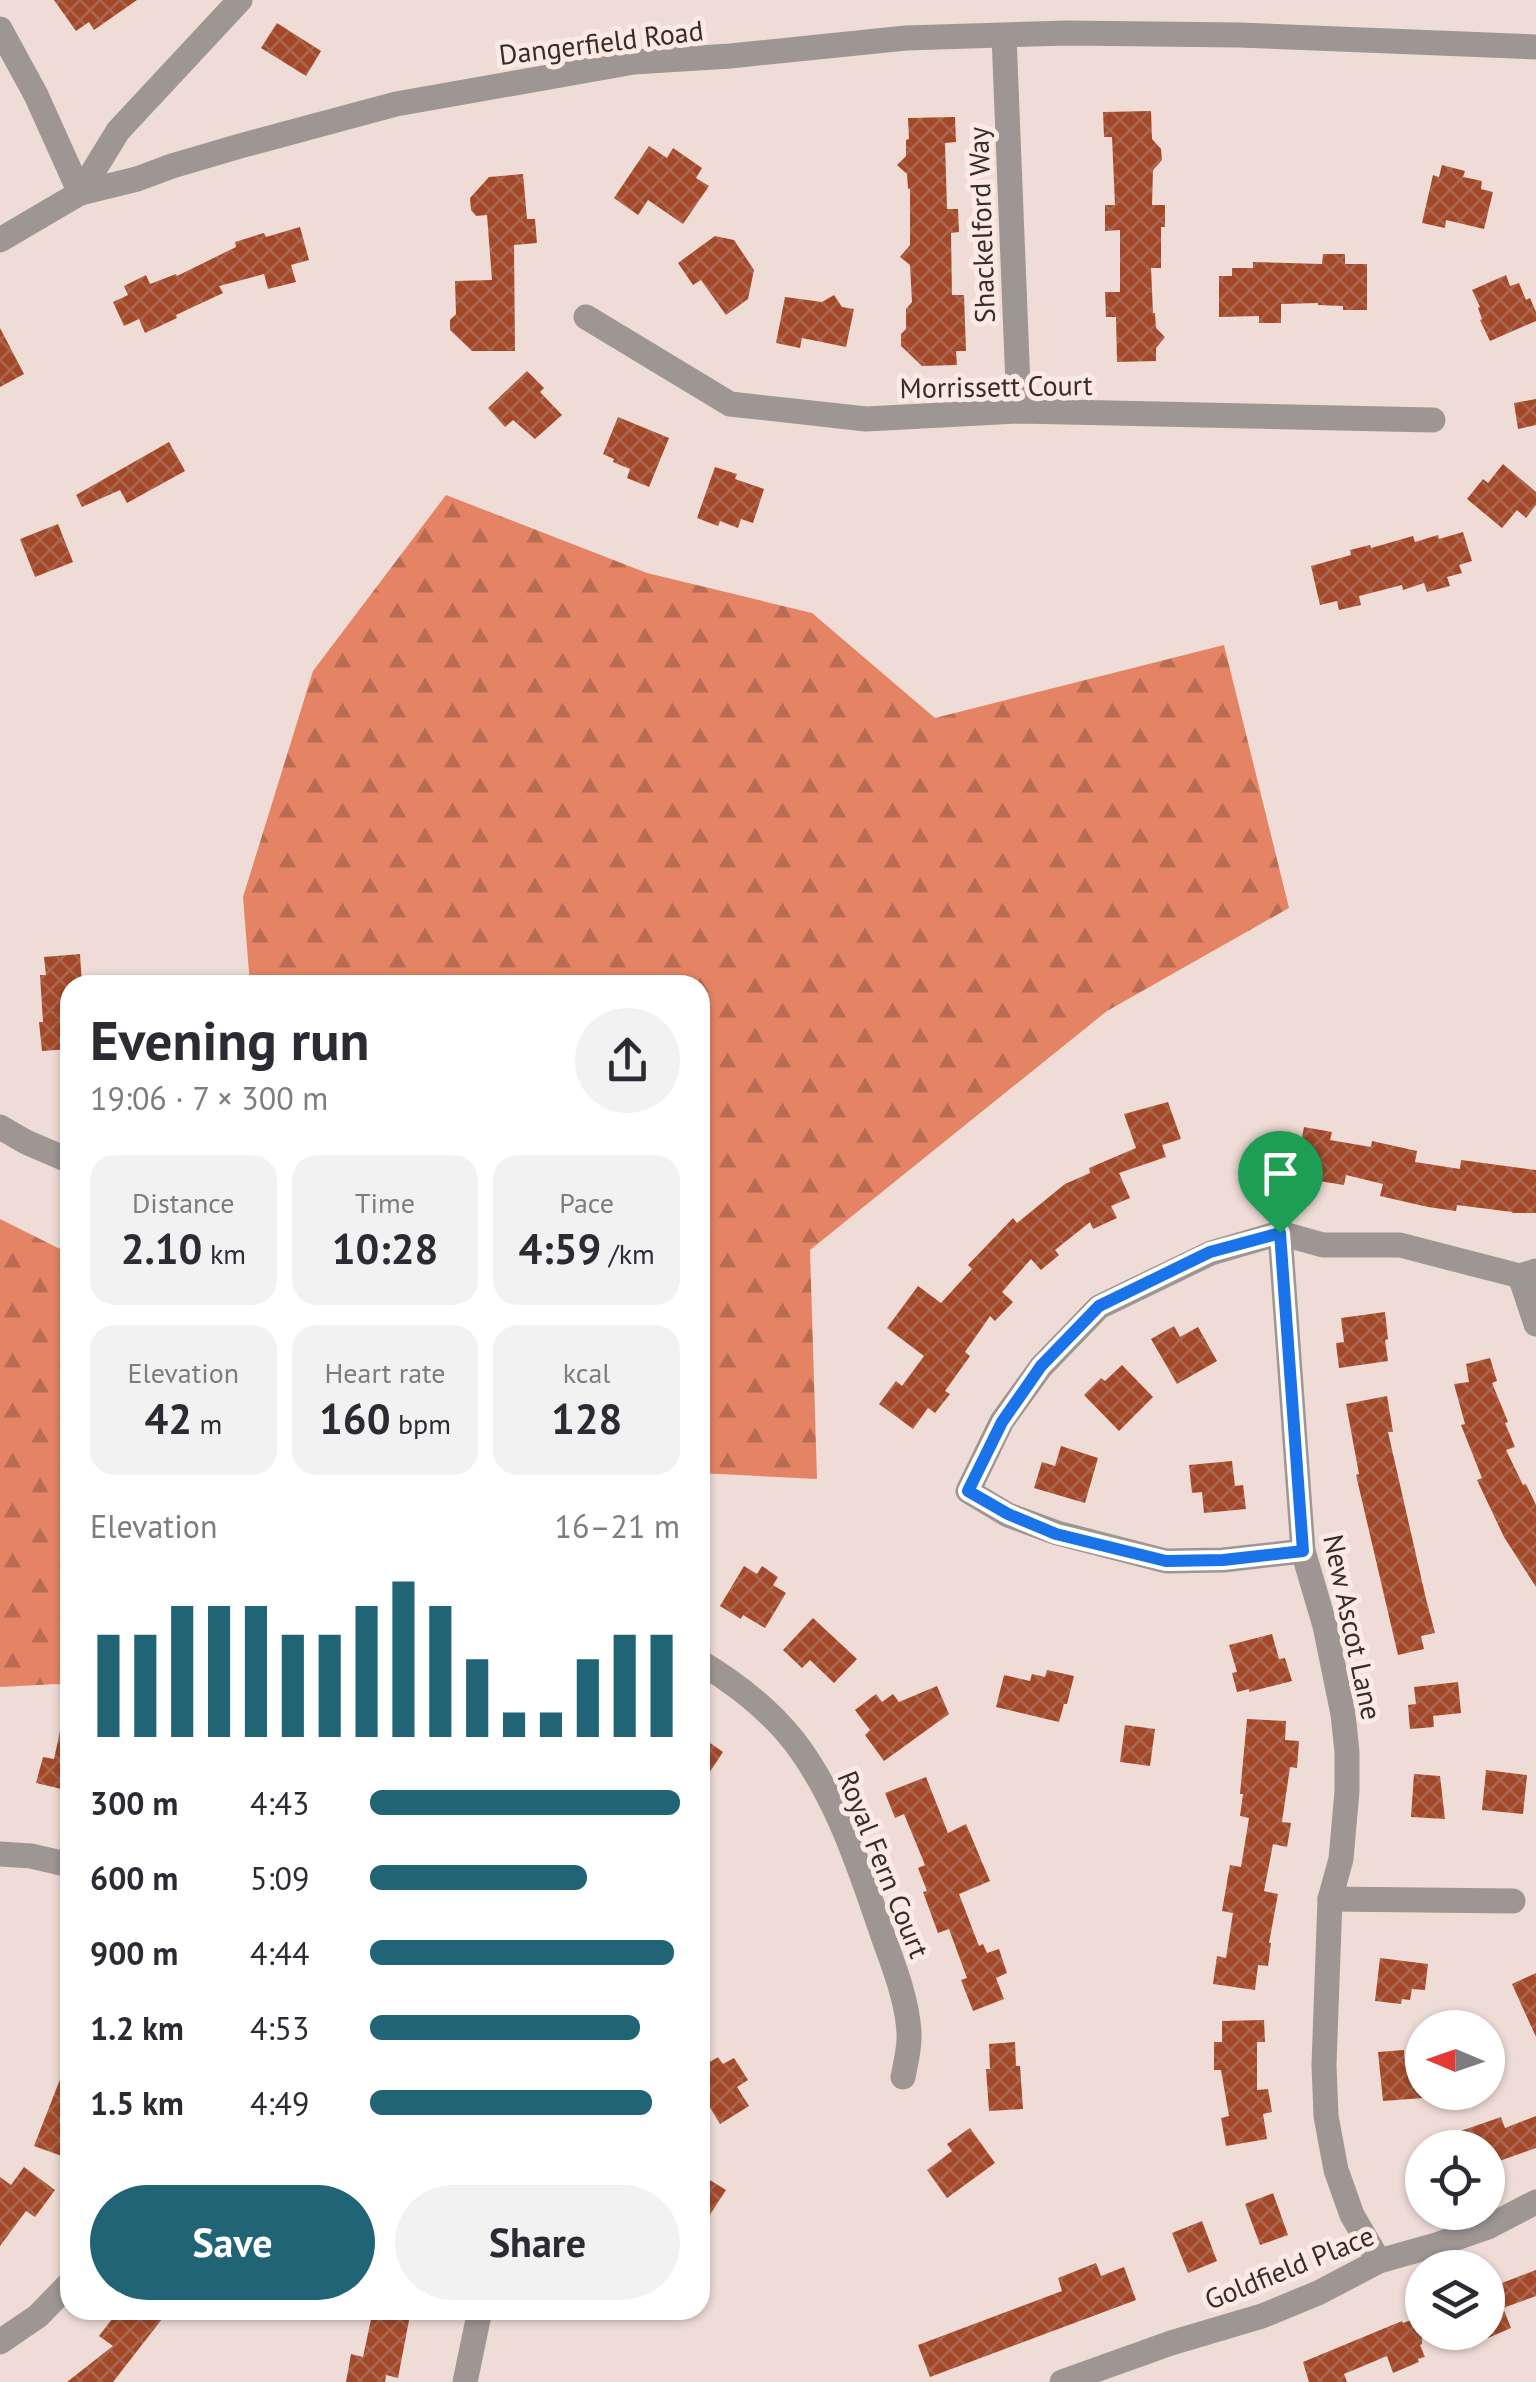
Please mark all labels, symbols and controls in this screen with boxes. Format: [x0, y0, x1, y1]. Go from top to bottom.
street label: Dangerfield Road [497, 11, 705, 73]
street label: Shackelford Way [959, 126, 1003, 324]
street label: Morrissett Court [899, 366, 1093, 406]
text: Evening run [90, 1004, 370, 1075]
button: share [575, 1008, 680, 1113]
text: 19:06 · 7 × 300 m [90, 1077, 328, 1119]
pin [1238, 1131, 1323, 1234]
icon: arrive [1253, 1146, 1308, 1201]
text: Distance [132, 1184, 235, 1221]
text: Time [355, 1184, 415, 1221]
text: Pace [559, 1184, 614, 1221]
text: 2.10 [121, 1221, 202, 1276]
text: 10:28 [332, 1221, 438, 1276]
text: 4:59 [519, 1221, 601, 1276]
text: km [202, 1235, 246, 1272]
text: /km [601, 1235, 655, 1272]
text: Elevation [128, 1354, 239, 1391]
text: Heart rate [324, 1354, 446, 1391]
text: kcal [563, 1354, 611, 1391]
text: 42 [144, 1391, 192, 1446]
text: 160 [319, 1391, 390, 1446]
text: 128 [551, 1391, 622, 1446]
text: m [192, 1405, 222, 1442]
text: bpm [390, 1405, 451, 1442]
text: Elevation [90, 1505, 217, 1547]
text: 16–21 m [555, 1505, 680, 1547]
street label: New Ascot Lane [1315, 1531, 1391, 1723]
street label: Royal Fern Court [830, 1765, 939, 1963]
text: 300 m [90, 1782, 178, 1824]
text: 4:43 [250, 1782, 309, 1824]
text: 600 m [90, 1857, 178, 1899]
text: 5:09 [250, 1857, 309, 1899]
text: 900 m [90, 1932, 178, 1974]
text: 4:44 [250, 1932, 309, 1974]
text: 1.2 km [90, 2007, 184, 2049]
text: 4:53 [250, 2007, 309, 2049]
north arrow [1405, 2010, 1505, 2110]
map controls [1405, 2010, 1505, 2350]
text: 1.5 km [90, 2082, 184, 2124]
text: 4:49 [250, 2082, 309, 2124]
button: locate [1405, 2130, 1505, 2230]
button: Save [90, 2185, 375, 2300]
button: Share [395, 2185, 680, 2300]
street label: Goldfield Place [1199, 2216, 1379, 2318]
button: layers [1405, 2250, 1505, 2350]

